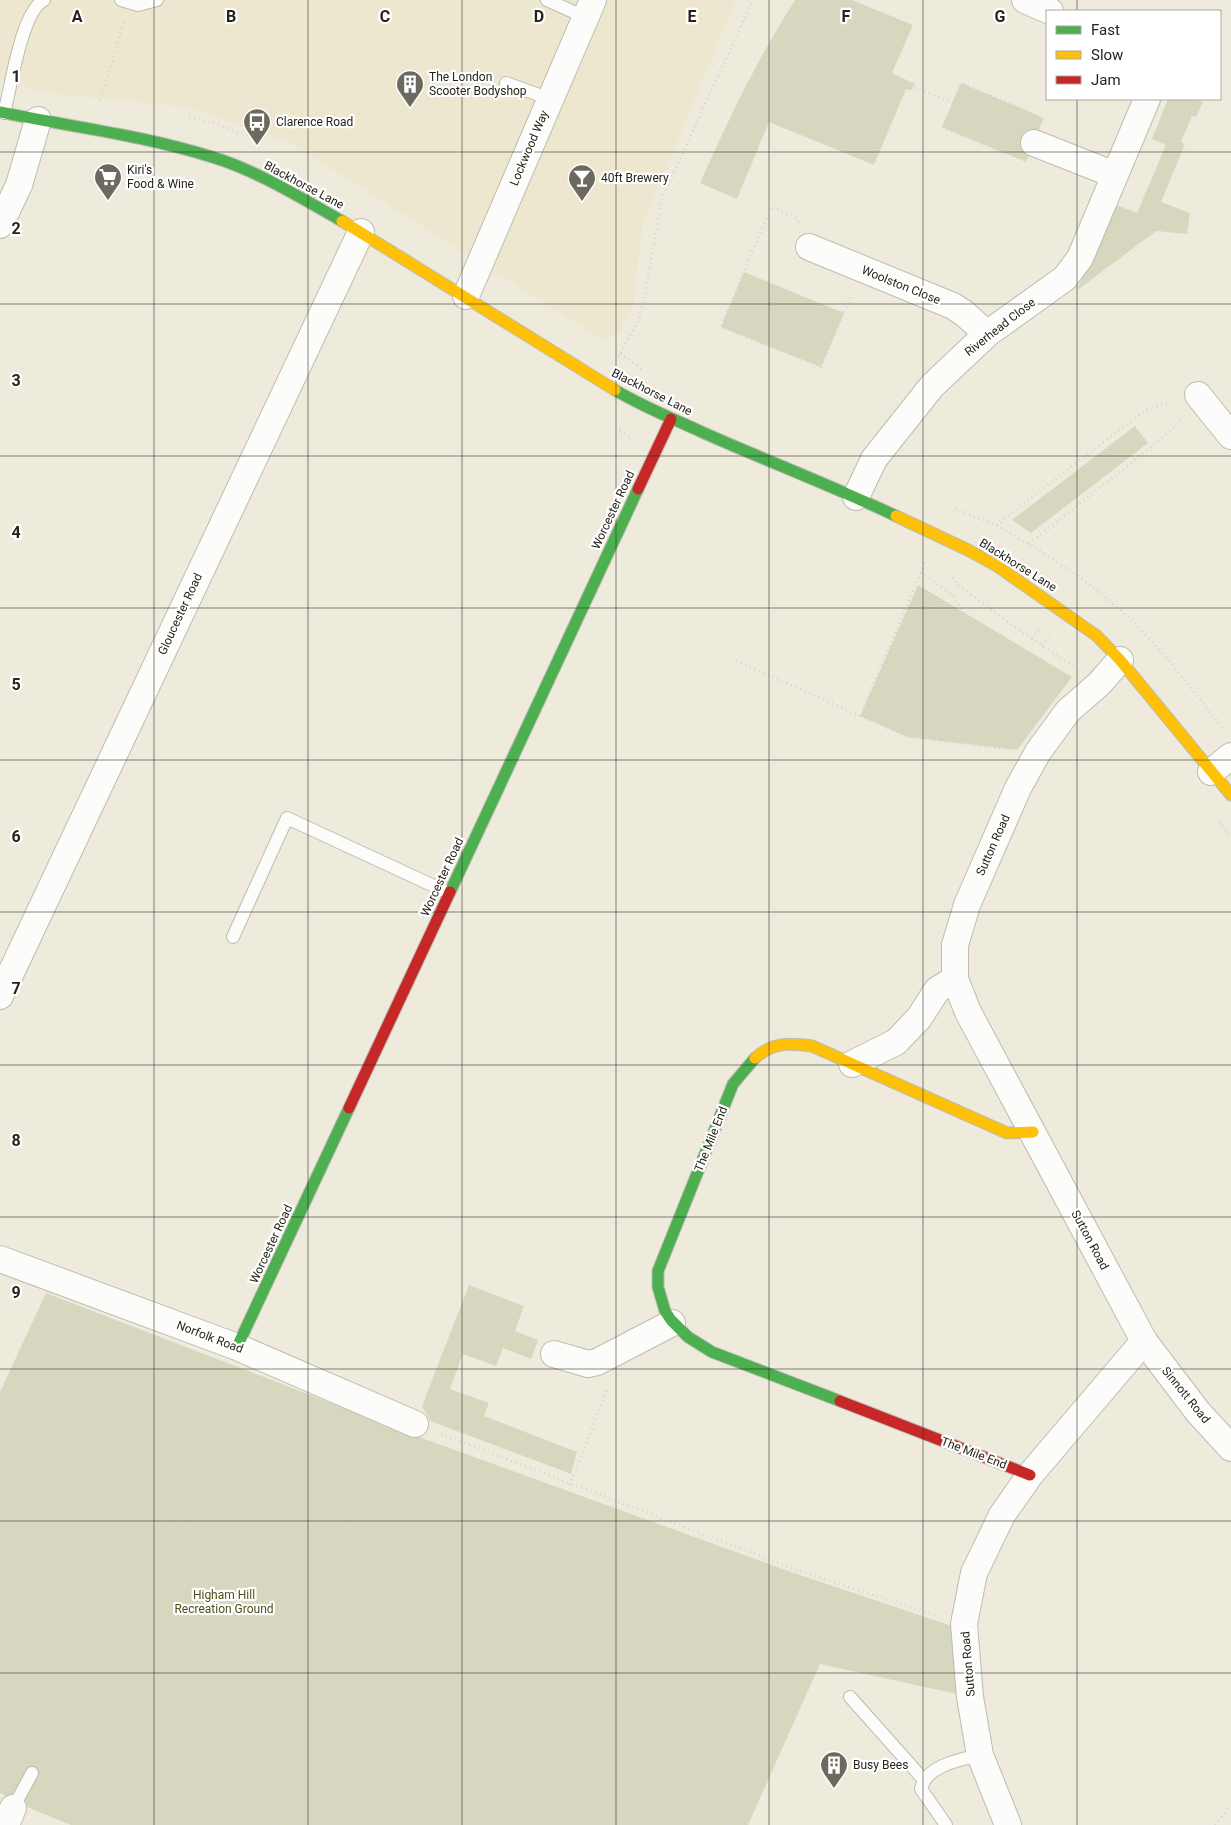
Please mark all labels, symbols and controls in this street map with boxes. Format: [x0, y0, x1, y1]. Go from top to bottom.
text: A [72, 7, 83, 26]
text: B [226, 7, 236, 26]
text: C [380, 7, 390, 26]
text: D [534, 7, 544, 26]
text: E [688, 7, 697, 26]
text: F [842, 7, 851, 26]
text: G [995, 7, 1006, 26]
legend [1046, 10, 1221, 100]
text: Fast [1091, 21, 1120, 39]
text: Slow [1091, 46, 1123, 64]
text: 1 [11, 67, 21, 86]
building icon: The London Scooter Bodyshop [395, 69, 425, 108]
place label: The London Scooter Bodyshop [429, 70, 527, 98]
text: Jam [1091, 71, 1121, 89]
bus stop icon: Clarence Road [242, 107, 272, 146]
street label: Lockwood Way [507, 108, 551, 188]
place label: Clarence Road [276, 115, 353, 129]
street label: Blackhorse Lane [262, 158, 346, 212]
supermarket icon: Kiri's Food & Wine [93, 162, 123, 201]
place label: Kiri's Food & Wine [127, 163, 194, 191]
bar icon: 40ft Brewery [567, 163, 597, 202]
place label: 40ft Brewery [601, 171, 669, 185]
text: 2 [11, 219, 21, 238]
street label: Woolston Close [860, 263, 942, 307]
street label: Riverhead Close [962, 295, 1038, 359]
street label: Blackhorse Lane [609, 366, 695, 418]
text: 3 [11, 371, 21, 390]
street label: Worcester Road [589, 469, 637, 551]
text: 4 [11, 523, 21, 542]
street label: Blackhorse Lane [977, 536, 1059, 594]
street label: Gloucester Road [155, 571, 205, 657]
text: 5 [11, 675, 21, 694]
street label: Sutton Road [973, 812, 1013, 878]
text: 6 [11, 827, 21, 846]
street label: Worcester Road [418, 836, 466, 918]
text: 7 [11, 979, 21, 998]
street label: The Mile End [692, 1104, 730, 1174]
text: 8 [11, 1131, 21, 1150]
street label: Worcester Road [247, 1203, 295, 1285]
street label: Sutton Road [1068, 1208, 1112, 1272]
text: 9 [11, 1283, 21, 1302]
street label: Norfolk Road [175, 1318, 245, 1356]
street label: Sinnott Road [1159, 1364, 1213, 1426]
street label: The Mile End [939, 1434, 1009, 1472]
park label: Higham Hill Recreation Ground [174, 1588, 274, 1616]
street label: Sutton Road [958, 1631, 978, 1697]
building icon: Busy Bees [819, 1750, 849, 1789]
place label: Busy Bees [853, 1758, 908, 1772]

